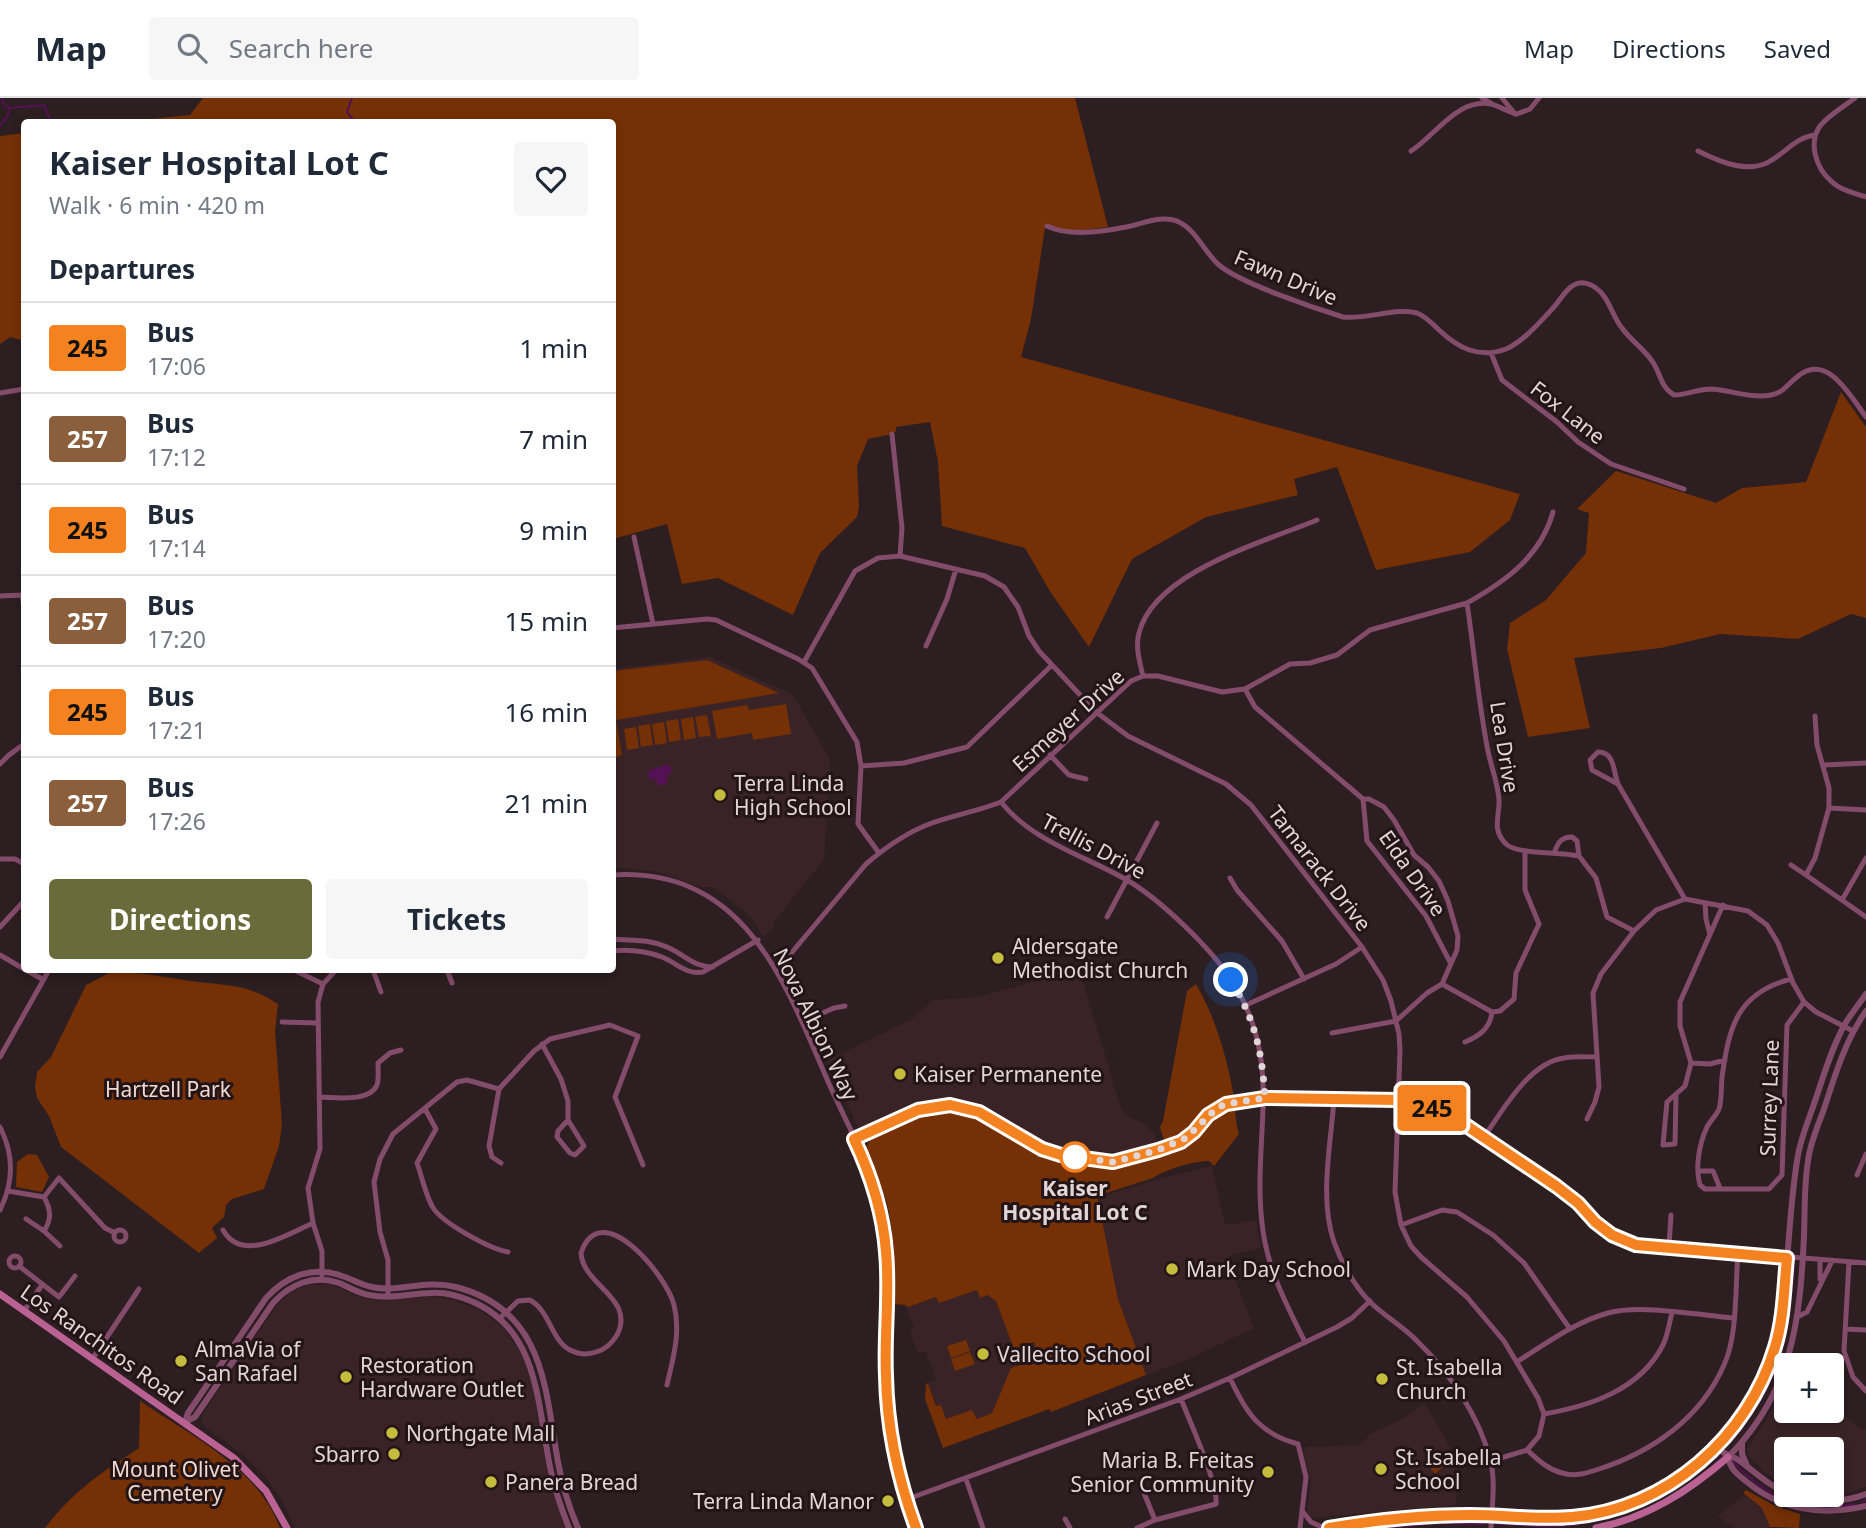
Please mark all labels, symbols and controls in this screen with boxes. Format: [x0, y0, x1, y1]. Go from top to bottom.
search box [149, 17, 639, 80]
text: Map [35, 26, 107, 71]
icon: search [173, 29, 211, 67]
text: Search here [229, 30, 373, 66]
text: Map [1524, 32, 1574, 65]
text: Directions [1612, 32, 1726, 65]
text: Saved [1764, 32, 1831, 65]
text: Kaiser Hospital Lot C [49, 140, 389, 185]
button: heart [514, 142, 588, 216]
text: Walk · 6 min · 420 m [49, 189, 265, 221]
street label: Fawn Drive [1230, 243, 1342, 311]
text: Departures [49, 251, 195, 287]
text: Bus [147, 314, 194, 350]
text: 1 min [519, 330, 588, 366]
text: 245 [67, 331, 108, 364]
text: 17:06 [147, 350, 206, 382]
street label: Fox Lane [1525, 374, 1611, 450]
text: Bus [147, 405, 194, 441]
text: 7 min [519, 421, 588, 457]
text: 257 [67, 422, 108, 455]
text: 17:12 [147, 441, 206, 473]
text: Bus [147, 496, 194, 532]
text: 9 min [519, 512, 588, 548]
text: 245 [67, 513, 108, 546]
text: 17:14 [147, 532, 206, 564]
text: Bus [147, 587, 194, 623]
text: 15 min [504, 603, 588, 639]
text: 257 [67, 604, 108, 637]
text: 17:20 [147, 623, 206, 655]
street label: Esmeyer Drive [1006, 662, 1130, 778]
text: Bus [147, 678, 194, 714]
text: 16 min [504, 694, 588, 730]
text: 245 [67, 695, 108, 728]
street label: Lea Drive [1484, 699, 1526, 795]
text: 17:21 [147, 714, 206, 746]
text: Bus [147, 769, 194, 805]
place label: Terra Linda High School [734, 769, 852, 821]
text: 21 min [504, 785, 588, 821]
text: 257 [67, 786, 108, 819]
marker: Terra Linda High School [712, 787, 728, 803]
street label: Tamarack Drive [1262, 800, 1378, 936]
text: 17:26 [147, 805, 206, 837]
street label: Trellis Drive [1037, 807, 1151, 885]
street label: Elda Drive [1373, 824, 1453, 922]
button: Directions [49, 879, 312, 959]
button: Tickets [326, 879, 588, 959]
place label: Aldersgate Methodist Church [1012, 932, 1188, 984]
street label: Nova Albion Way [767, 943, 865, 1105]
marker: Aldersgate Methodist Church [990, 950, 1006, 966]
your location [1213, 962, 1248, 997]
street label: Surrey Lane [1753, 1039, 1785, 1157]
place label: Kaiser Permanente [914, 1060, 1102, 1088]
marker: Kaiser Permanente [892, 1066, 908, 1082]
park label: Hartzell Park [105, 1075, 232, 1103]
line badge: 245 [1392, 1085, 1472, 1131]
text: 245 [1411, 1091, 1453, 1124]
marker: Kaiser Hospital Lot C [1060, 1142, 1090, 1172]
place label: Kaiser Hospital Lot C [1002, 1174, 1148, 1226]
place label: Mark Day School [1186, 1255, 1351, 1283]
marker: Mark Day School [1164, 1261, 1180, 1277]
street label: Los Ranchitos Road [15, 1278, 189, 1410]
place label: AlmaVia of San Rafael [195, 1335, 302, 1387]
place label: Vallecito School [997, 1340, 1150, 1368]
marker: Vallecito School [975, 1346, 991, 1362]
place label: Restoration Hardware Outlet [360, 1351, 525, 1403]
marker: AlmaVia of San Rafael [173, 1353, 189, 1369]
place label: St. Isabella Church [1396, 1353, 1503, 1405]
map controls [1774, 1353, 1844, 1507]
button: + [1774, 1353, 1844, 1423]
street label: Arias Street [1080, 1364, 1196, 1431]
marker: Restoration Hardware Outlet [338, 1369, 354, 1385]
marker: St. Isabella Church [1374, 1371, 1390, 1387]
place label: Northgate Mall [406, 1419, 555, 1447]
marker: Northgate Mall [384, 1425, 400, 1441]
button: − [1774, 1437, 1844, 1507]
place label: Sbarro [314, 1440, 380, 1468]
place label: St. Isabella School [1395, 1443, 1502, 1495]
marker: Sbarro [386, 1446, 402, 1462]
place label: Maria B. Freitas Senior Community [1070, 1446, 1254, 1498]
park label: Mount Olivet Cemetery [111, 1455, 239, 1507]
marker: St. Isabella School [1373, 1461, 1389, 1477]
marker: Maria B. Freitas Senior Community [1260, 1464, 1276, 1480]
place label: Panera Bread [505, 1468, 638, 1496]
marker: Panera Bread [483, 1474, 499, 1490]
place label: Terra Linda Manor [693, 1487, 874, 1515]
marker: Terra Linda Manor [880, 1493, 896, 1509]

